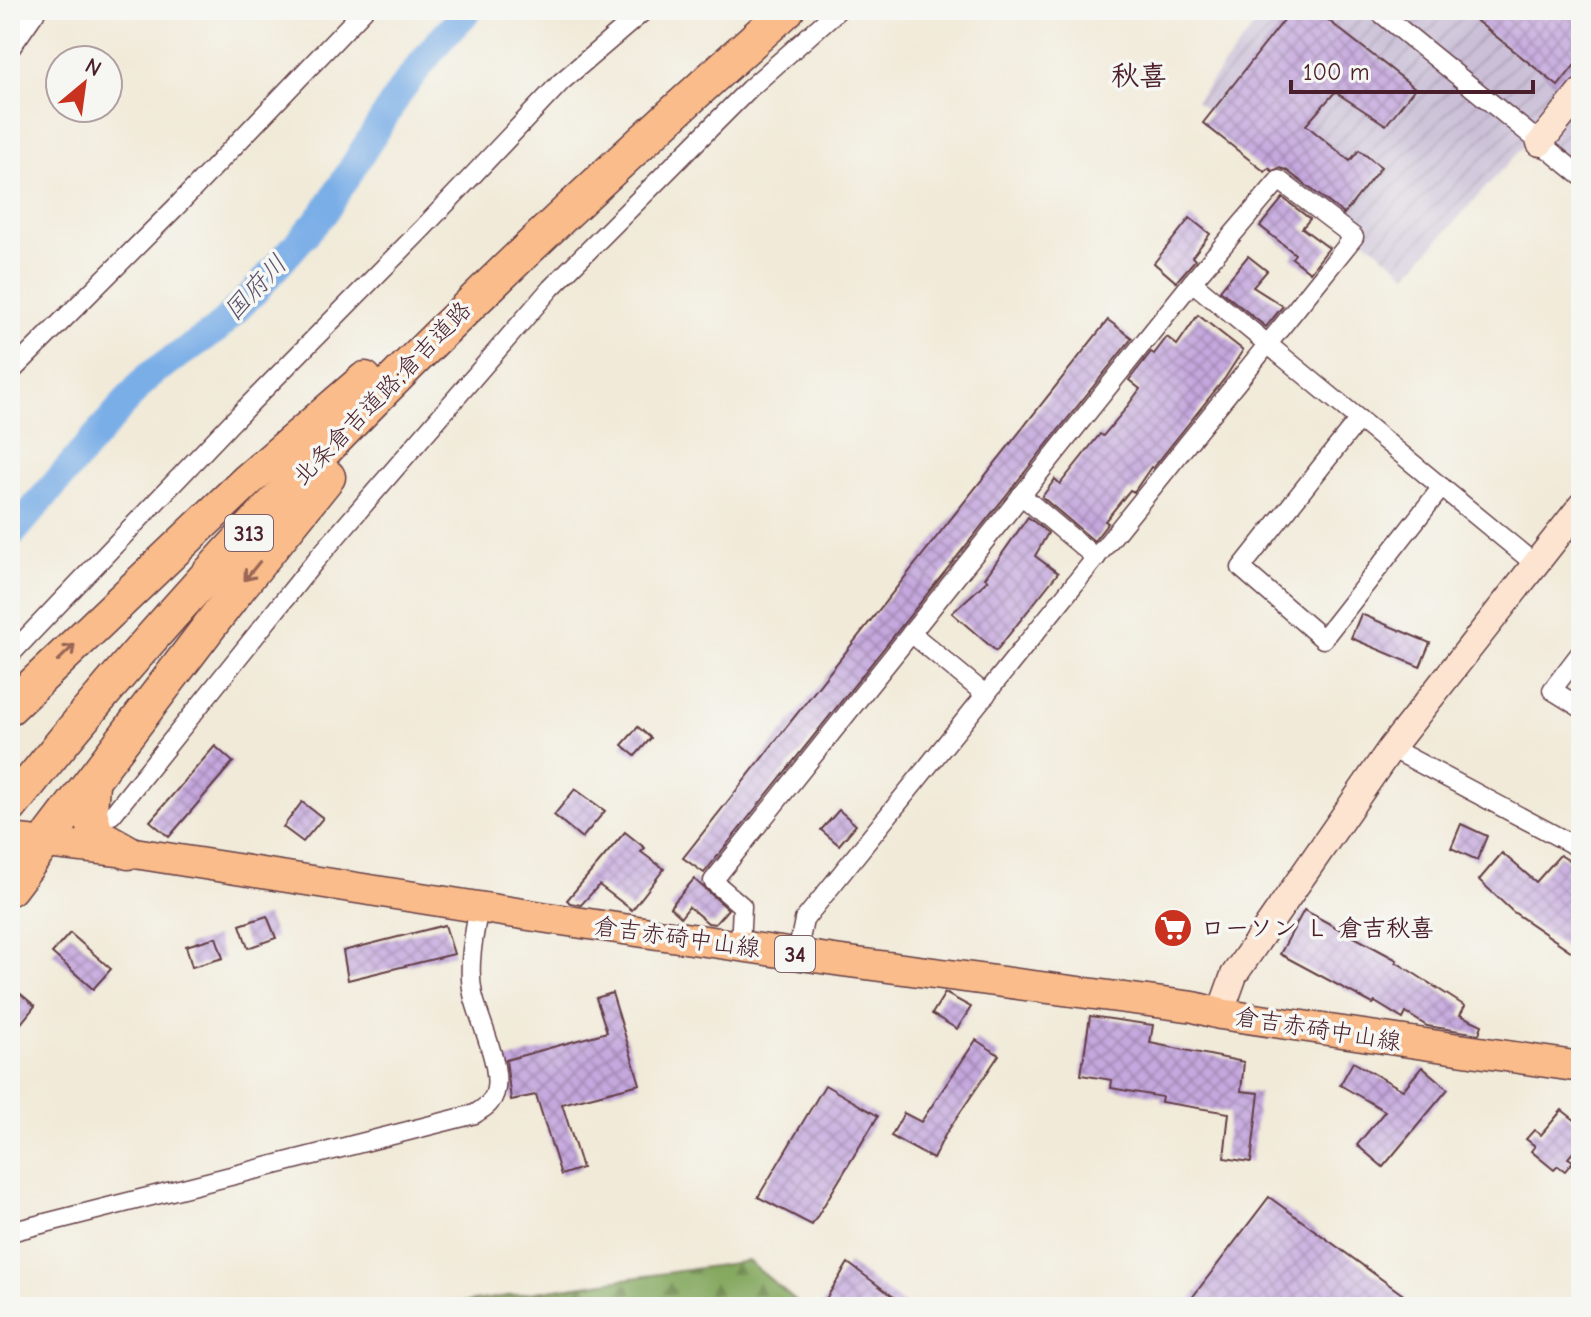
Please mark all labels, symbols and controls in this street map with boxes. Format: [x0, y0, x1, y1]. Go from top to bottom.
north arrow [44, 44, 124, 124]
scale bar [1291, 44, 1533, 94]
text: N [81, 53, 106, 82]
text: 100 m [1303, 58, 1370, 86]
district label: 秋喜 [1111, 60, 1167, 92]
water label: 国府川 [218, 249, 293, 326]
street label: 北条倉吉道路;倉吉道路 [287, 295, 477, 491]
road number: 313 [225, 515, 273, 551]
one-way arrow [243, 561, 261, 581]
one-way arrow [56, 644, 75, 663]
supermarket icon: ローソン Ｌ 倉吉秋喜 [1152, 907, 1194, 949]
street label: 倉吉赤碕中山線 [592, 911, 762, 963]
place label: ローソン Ｌ 倉吉秋喜 [1201, 914, 1434, 942]
road number: 34 [775, 936, 815, 972]
street label: 倉吉赤碕中山線 [1233, 1002, 1403, 1056]

